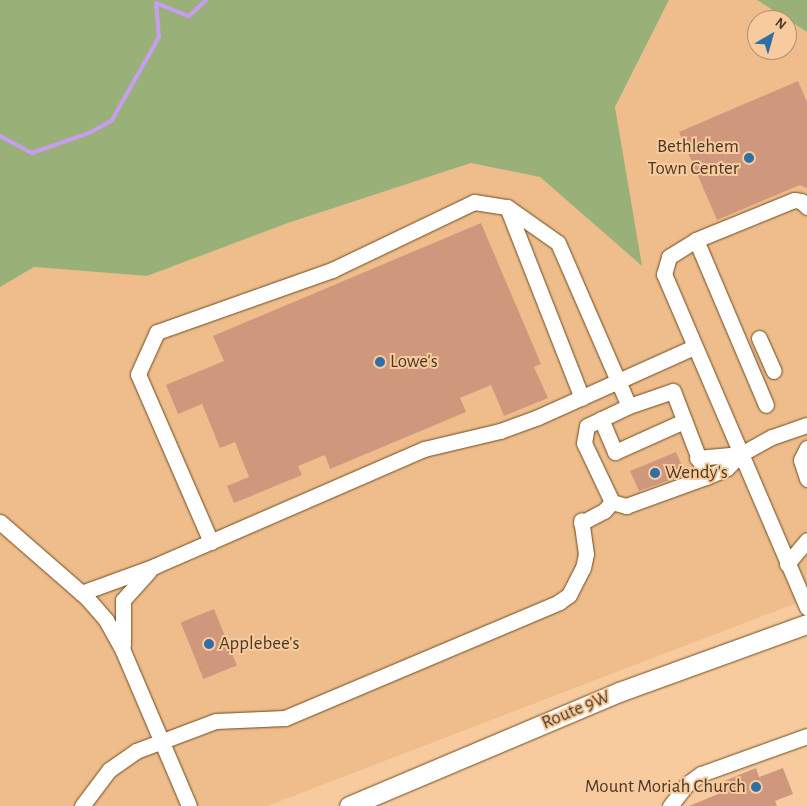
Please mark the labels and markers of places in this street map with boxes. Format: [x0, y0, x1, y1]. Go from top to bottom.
place label: Bethlehem Town Center [647, 136, 739, 180]
marker: Bethlehem Town Center [743, 152, 755, 164]
place label: Lowe's [390, 351, 438, 373]
marker: Lowe's [374, 356, 386, 368]
place label: Wendy's [665, 462, 728, 484]
marker: Wendy's [649, 467, 661, 479]
place label: Applebee's [219, 633, 299, 655]
marker: Applebee's [203, 638, 215, 650]
place label: Mount Moriah Church [585, 776, 746, 798]
marker: Mount Moriah Church [750, 781, 762, 793]

